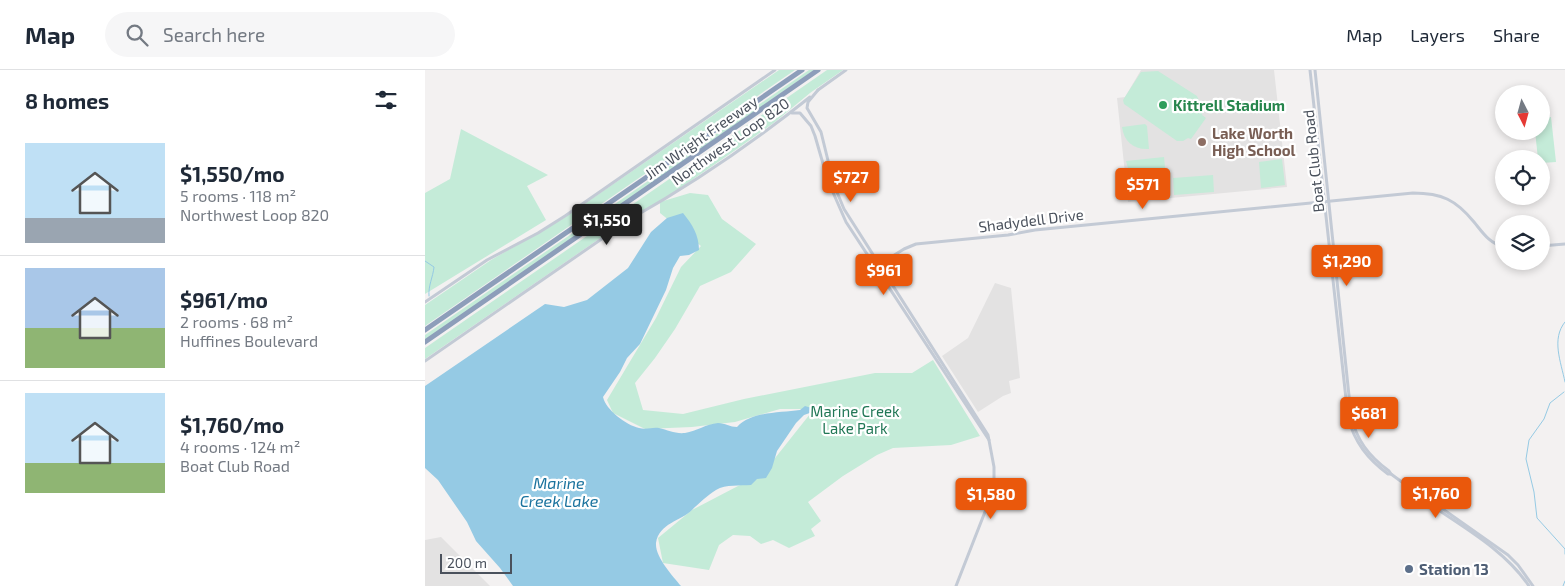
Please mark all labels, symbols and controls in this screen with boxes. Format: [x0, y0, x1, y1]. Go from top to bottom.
search box [105, 12, 455, 57]
text: Map [25, 20, 75, 49]
icon: search [123, 21, 151, 49]
text: Search here [163, 23, 265, 46]
text: Map [1346, 24, 1382, 46]
text: Layers [1410, 24, 1465, 46]
text: Share [1493, 24, 1540, 46]
north arrow [1495, 85, 1550, 140]
map controls [1495, 85, 1550, 270]
icon: filters [372, 86, 400, 114]
text: 8 homes [25, 88, 109, 113]
street label: Jim Wright Freeway [641, 91, 761, 183]
street label: Northwest Loop 820 [668, 93, 792, 189]
place label: Kittrell Stadium [1173, 96, 1285, 114]
marker: Kittrell Stadium [1157, 99, 1169, 111]
street label: Boat Club Road [1299, 109, 1327, 213]
place label: Lake Worth High School [1212, 124, 1296, 159]
marker: Lake Worth High School [1196, 136, 1208, 148]
button: locate [1495, 150, 1550, 205]
pin: $727 [821, 160, 881, 203]
text: $1,550/mo [180, 161, 285, 186]
icon: home [65, 163, 125, 223]
text: $727 [833, 167, 869, 186]
pin: $571 [1113, 168, 1173, 210]
text: $571 [1126, 174, 1160, 193]
text: 5 rooms · 118 m² [180, 186, 296, 205]
pin: $1,550 [566, 204, 648, 246]
text: Northwest Loop 820 [180, 205, 329, 224]
street label: Shadydell Drive [977, 205, 1085, 235]
text: $1,550 [583, 210, 631, 229]
button: layers [1495, 215, 1550, 270]
pin: $1,290 [1306, 244, 1388, 287]
text: $1,290 [1323, 251, 1371, 270]
pin: $961 [854, 254, 914, 296]
text: $961 [866, 260, 902, 279]
text: $961/mo [180, 287, 268, 312]
icon: home [65, 288, 125, 348]
text: 2 rooms · 68 m² [180, 312, 293, 331]
text: Huffines Boulevard [180, 331, 318, 350]
pin: $681 [1339, 396, 1399, 439]
park label: Marine Creek Lake Park [810, 402, 900, 437]
text: $681 [1351, 403, 1387, 422]
text: $1,760/mo [180, 412, 284, 437]
icon: home [65, 413, 125, 473]
text: 4 rooms · 124 m² [180, 437, 300, 456]
text: Boat Club Road [180, 456, 290, 475]
water label: Marine Creek Lake [520, 473, 599, 510]
pin: $1,760 [1395, 476, 1477, 519]
pin: $1,580 [950, 478, 1032, 520]
text: $1,760 [1412, 483, 1460, 502]
text: $1,580 [967, 484, 1015, 503]
scale bar [440, 551, 513, 574]
text: 200 m [447, 554, 487, 571]
place label: Station 13 [1419, 560, 1489, 578]
marker: Station 13 [1403, 563, 1415, 575]

